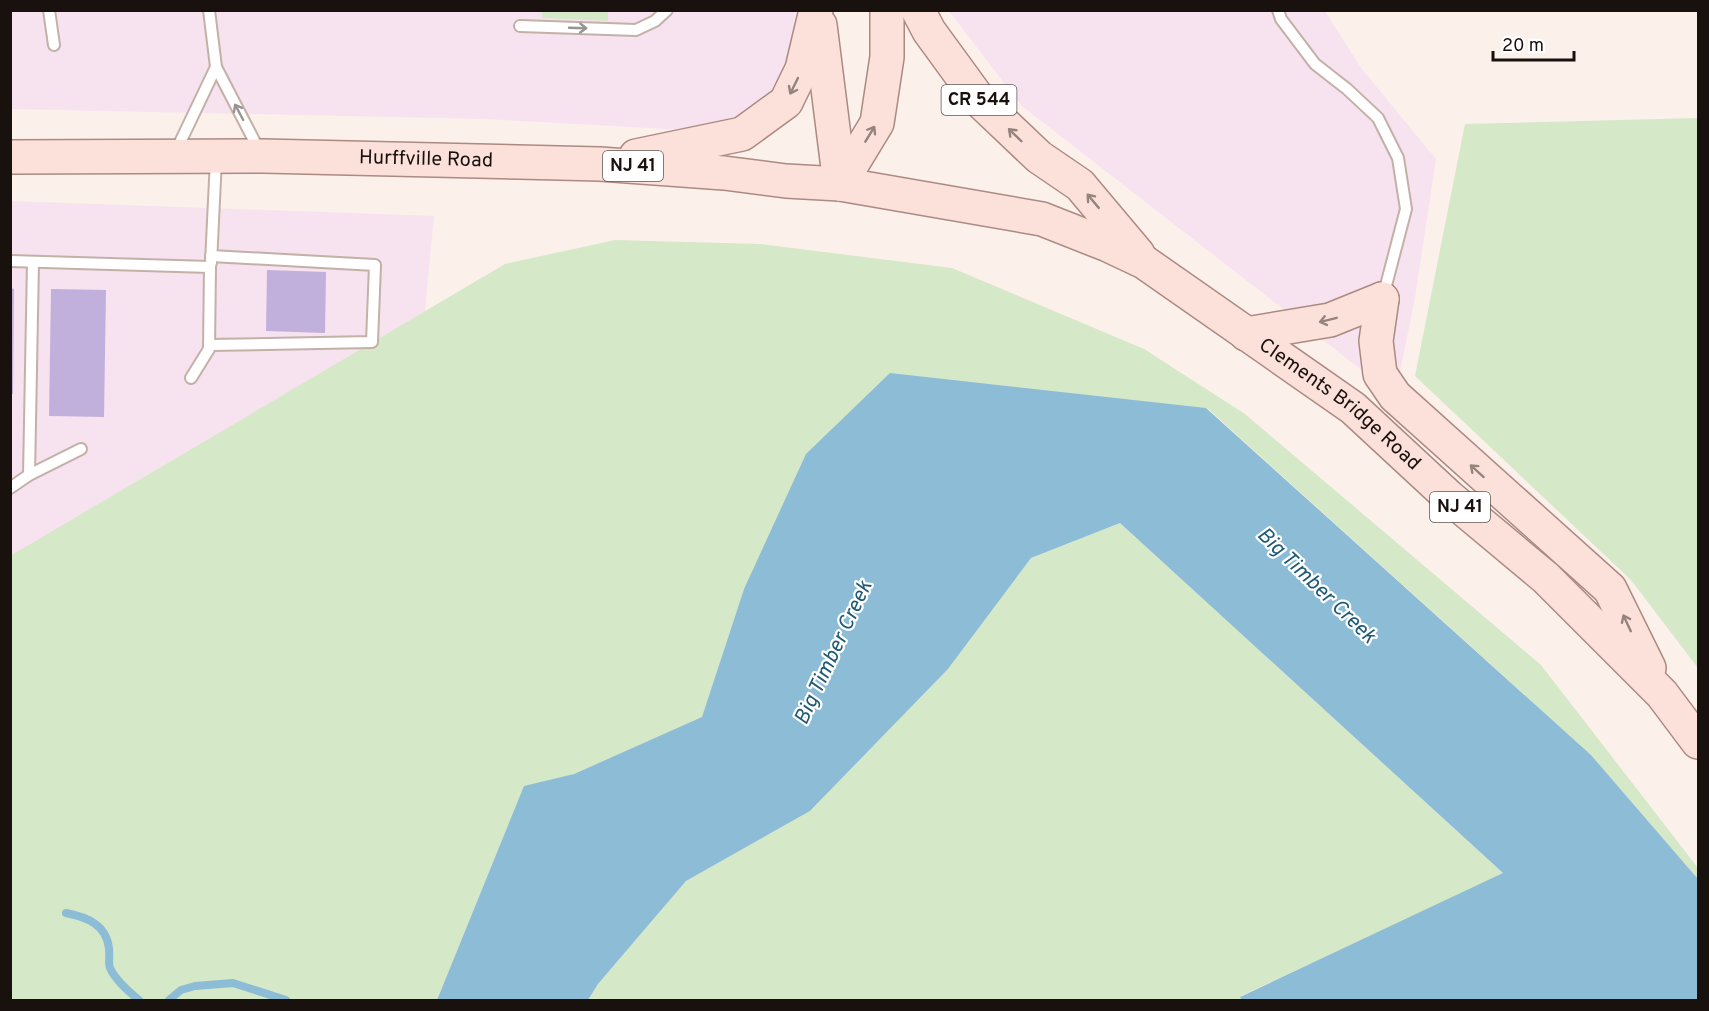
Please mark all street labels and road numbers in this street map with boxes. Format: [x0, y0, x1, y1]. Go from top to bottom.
road number: CR 544 [942, 85, 1016, 115]
street label: Hurffville Road [358, 145, 493, 174]
road number: NJ 41 [603, 151, 663, 181]
street label: Clements Bridge Road [1253, 333, 1426, 477]
road number: NJ 41 [1430, 492, 1490, 522]

